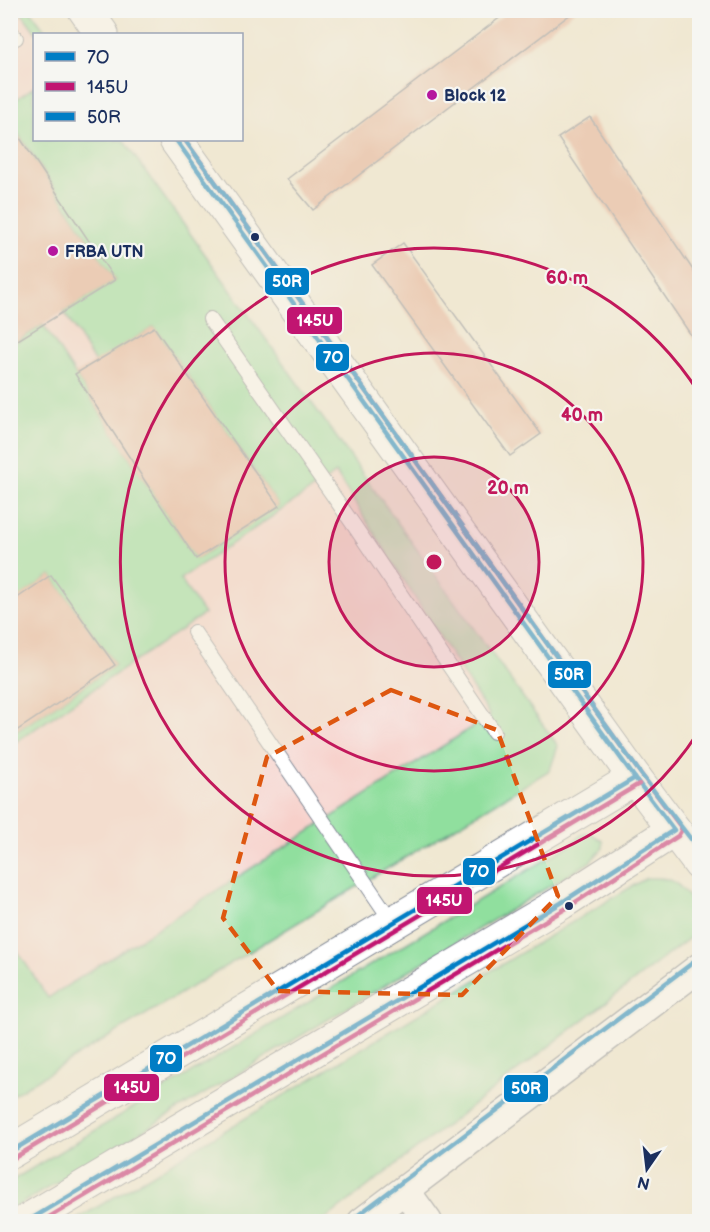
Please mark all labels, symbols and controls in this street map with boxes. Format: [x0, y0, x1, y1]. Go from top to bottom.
legend [33, 33, 243, 141]
text: 7O [87, 47, 110, 68]
text: 145U [87, 77, 128, 98]
place label: Block 12 [444, 87, 507, 106]
marker: Block 12 [425, 88, 439, 102]
text: 50R [87, 107, 121, 128]
unlabelled marker [249, 231, 261, 243]
place label: FRBA UTN [65, 243, 144, 262]
marker: FRBA UTN [46, 244, 60, 258]
line badge: 50R [264, 267, 310, 296]
text: 60 m [546, 268, 588, 289]
text: 50R [272, 273, 302, 292]
line badge: 145U [286, 306, 343, 335]
text: 145U [297, 312, 333, 331]
line badge: 7O [315, 343, 350, 372]
text: 7O [323, 349, 344, 368]
text: 40 m [561, 405, 603, 426]
text: 20 m [487, 478, 529, 499]
centre of rings [424, 552, 444, 572]
line badge: 50R [547, 660, 592, 689]
text: 50R [554, 666, 584, 685]
line badge: 7O [462, 857, 496, 886]
text: 7O [469, 863, 490, 882]
line badge: 145U [416, 886, 473, 915]
text: 145U [426, 892, 462, 911]
unlabelled marker [563, 900, 575, 912]
line badge: 7O [149, 1044, 183, 1073]
text: 7O [156, 1050, 177, 1069]
line badge: 145U [103, 1073, 160, 1102]
line badge: 50R [503, 1074, 549, 1103]
text: 145U [114, 1079, 150, 1098]
text: 50R [511, 1080, 541, 1099]
north arrow [617, 1139, 677, 1199]
text: N [636, 1171, 652, 1193]

